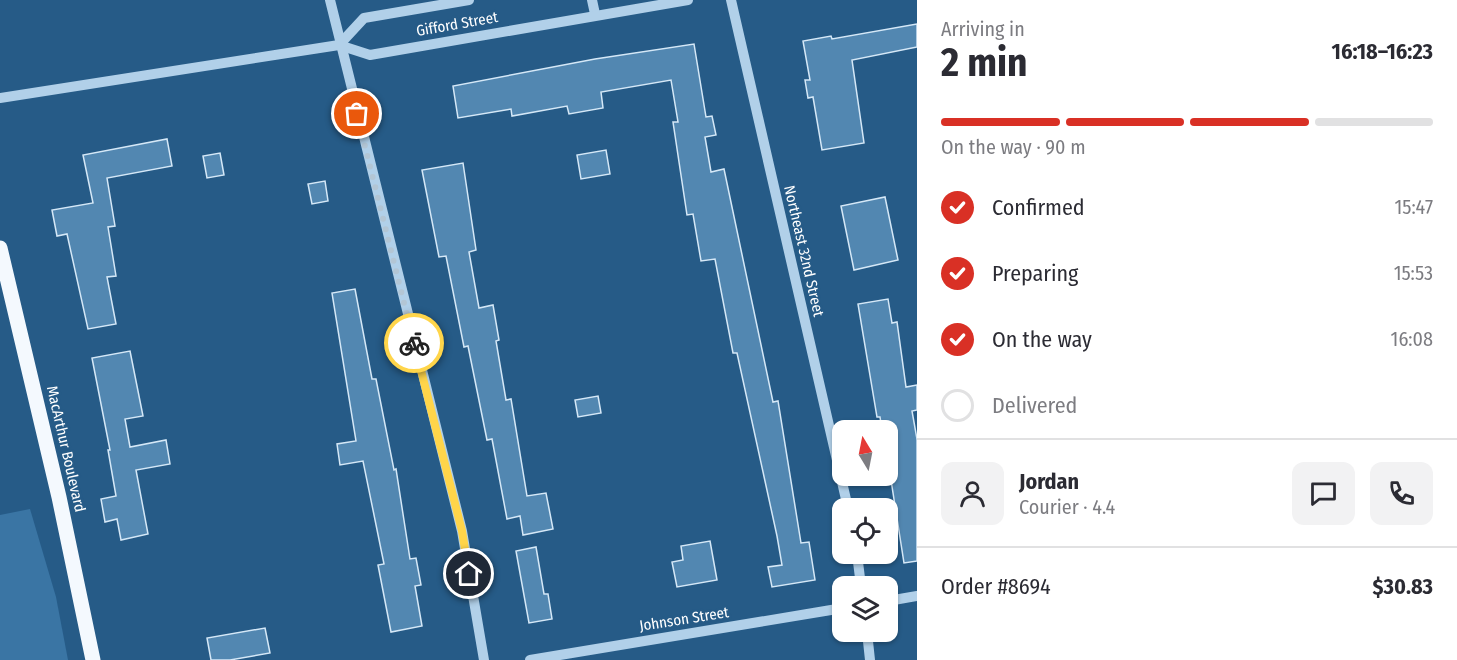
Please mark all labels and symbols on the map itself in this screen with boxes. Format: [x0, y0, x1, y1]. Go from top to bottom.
street label: Gifford Street [415, 8, 499, 40]
pin [331, 88, 382, 139]
street label: Northeast 32nd Street [780, 184, 828, 318]
courier [384, 313, 444, 373]
street label: MacArthur Boulevard [43, 384, 89, 514]
north arrow [832, 420, 898, 486]
pin [443, 548, 494, 599]
street label: Johnson Street [638, 603, 730, 635]

